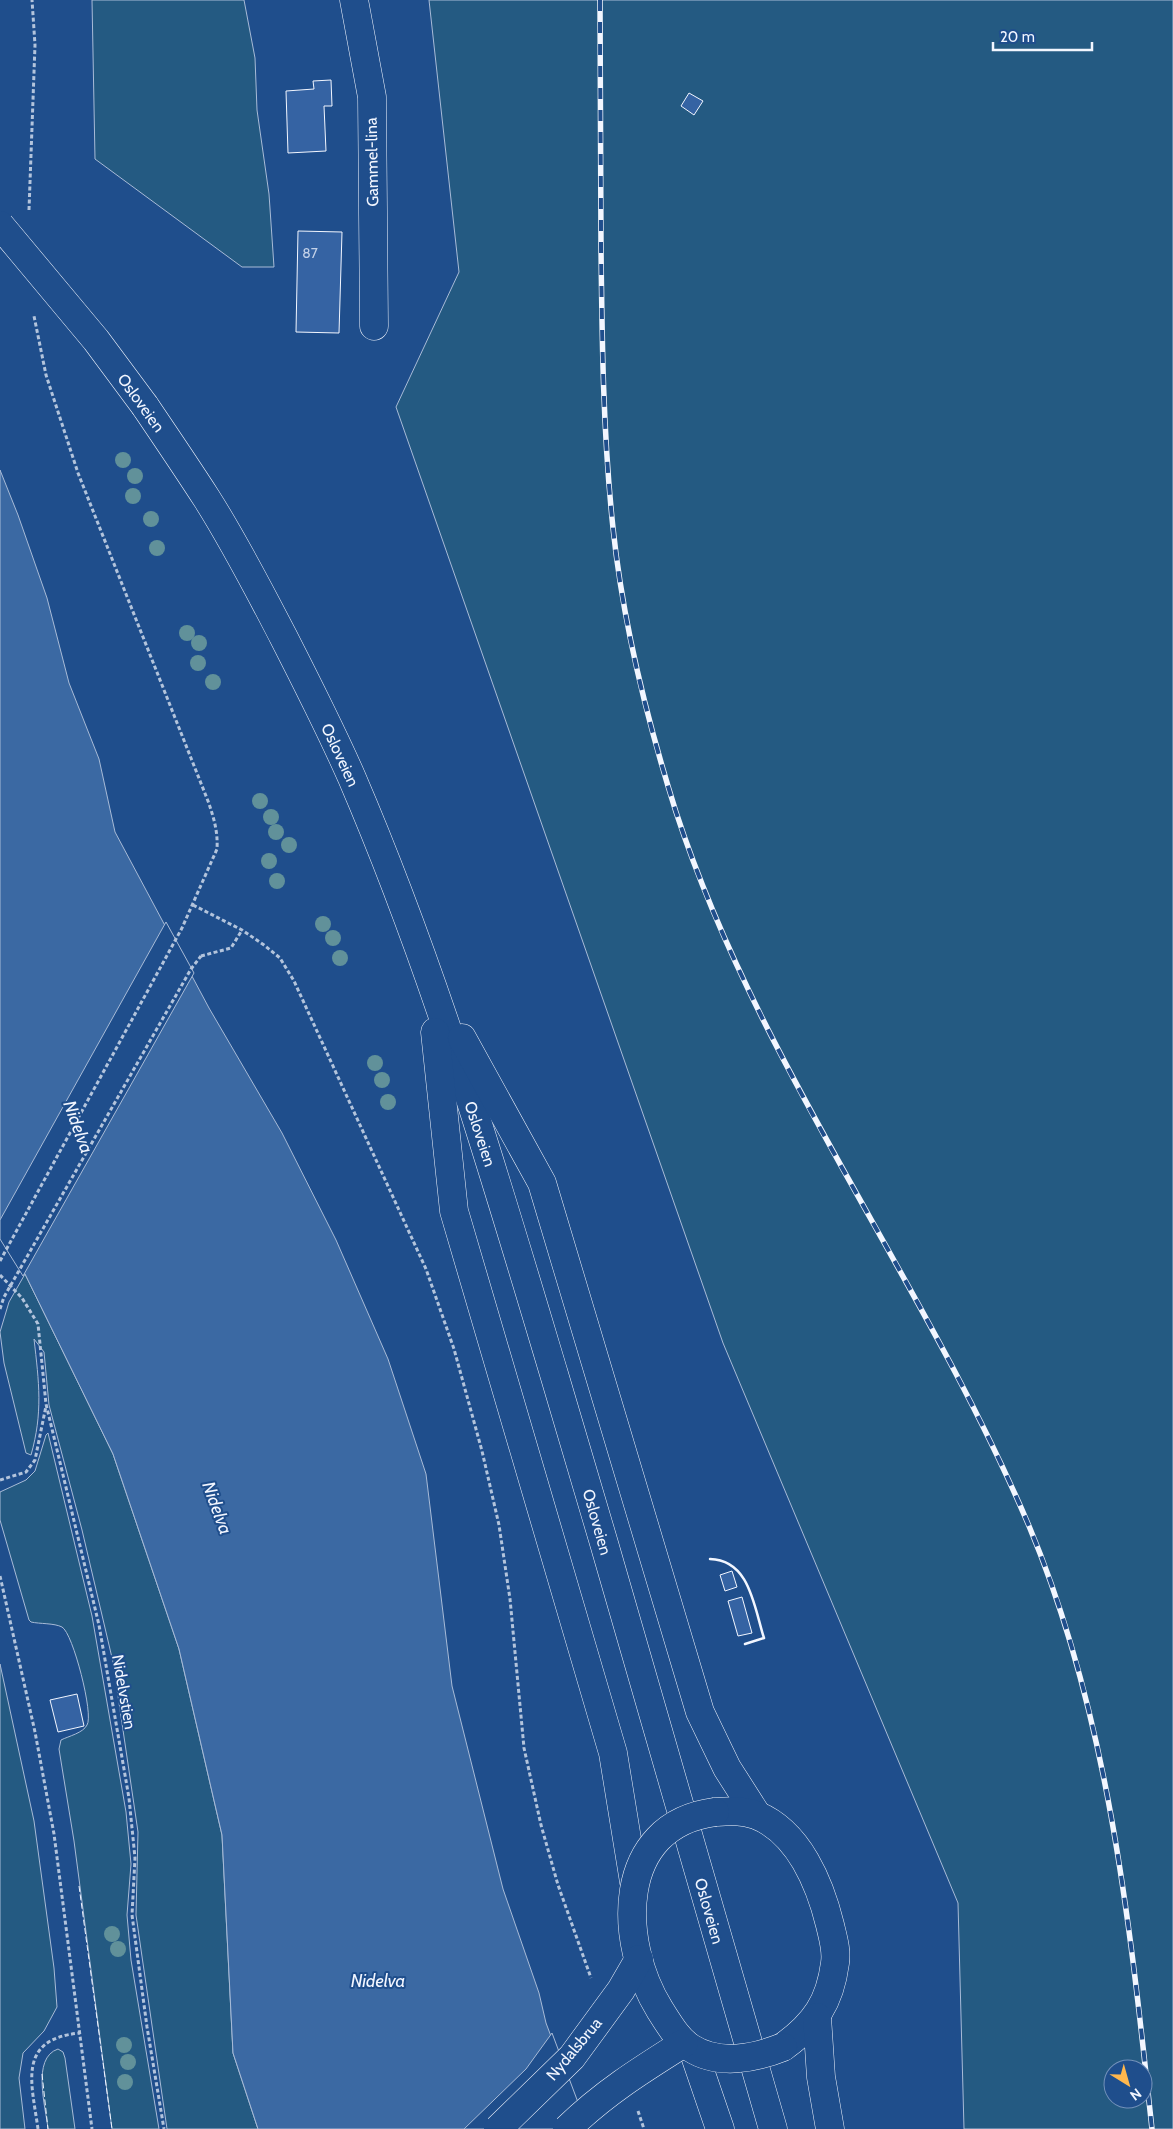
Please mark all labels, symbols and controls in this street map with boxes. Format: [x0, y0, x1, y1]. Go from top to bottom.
scale bar [993, 20, 1092, 52]
text: 20 m [1000, 28, 1035, 46]
street label: Gammel-lina [362, 117, 382, 207]
house number: 87 [302, 244, 318, 262]
street label: Osloveien [113, 370, 169, 436]
street label: Osloveien [317, 720, 363, 790]
water label: Nidelva [58, 1098, 98, 1156]
street label: Osloveien [461, 1099, 500, 1169]
water label: Nidelva [197, 1479, 237, 1537]
street label: Osloveien [579, 1487, 615, 1557]
street label: Nidelvstien [108, 1653, 140, 1731]
street label: Osloveien [691, 1876, 727, 1946]
water label: Nidelva [351, 1970, 405, 1992]
street label: Nydalsbrua [542, 2014, 606, 2084]
north arrow [1103, 2059, 1153, 2109]
text: N [1126, 2084, 1145, 2105]

